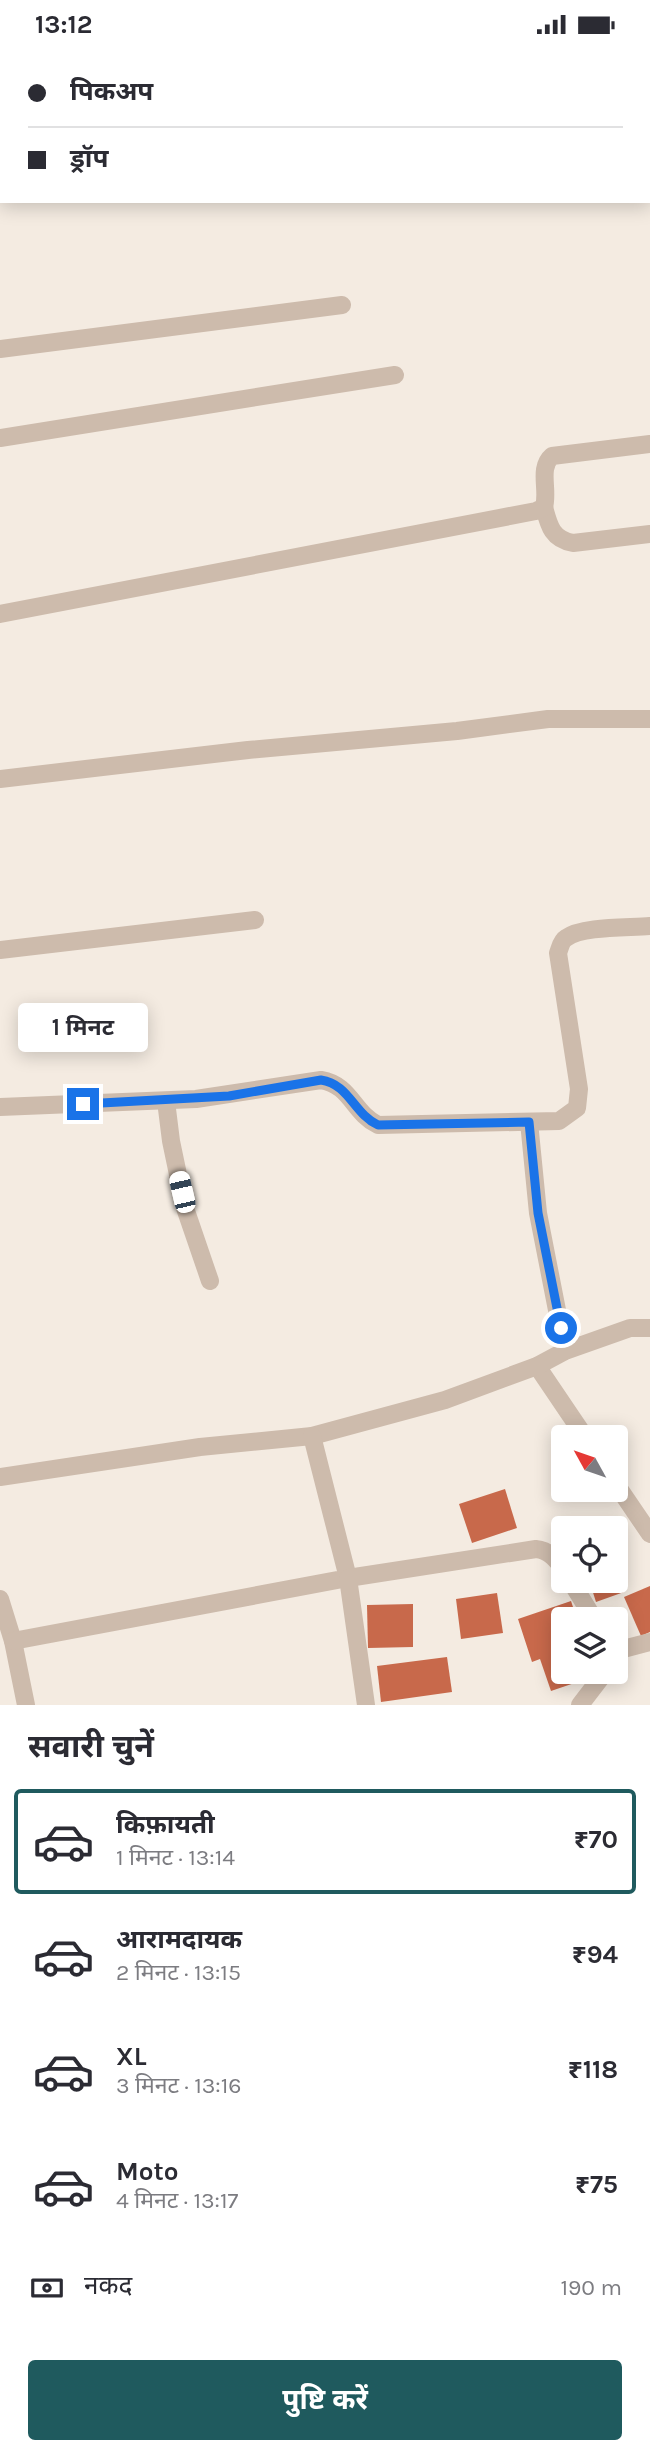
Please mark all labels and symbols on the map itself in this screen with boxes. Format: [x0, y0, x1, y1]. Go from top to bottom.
callout: 1 मिनट [18, 1003, 148, 1051]
route end [67, 1088, 99, 1120]
car [168, 1169, 197, 1215]
route start [545, 1312, 577, 1344]
north arrow [551, 1425, 628, 1501]

